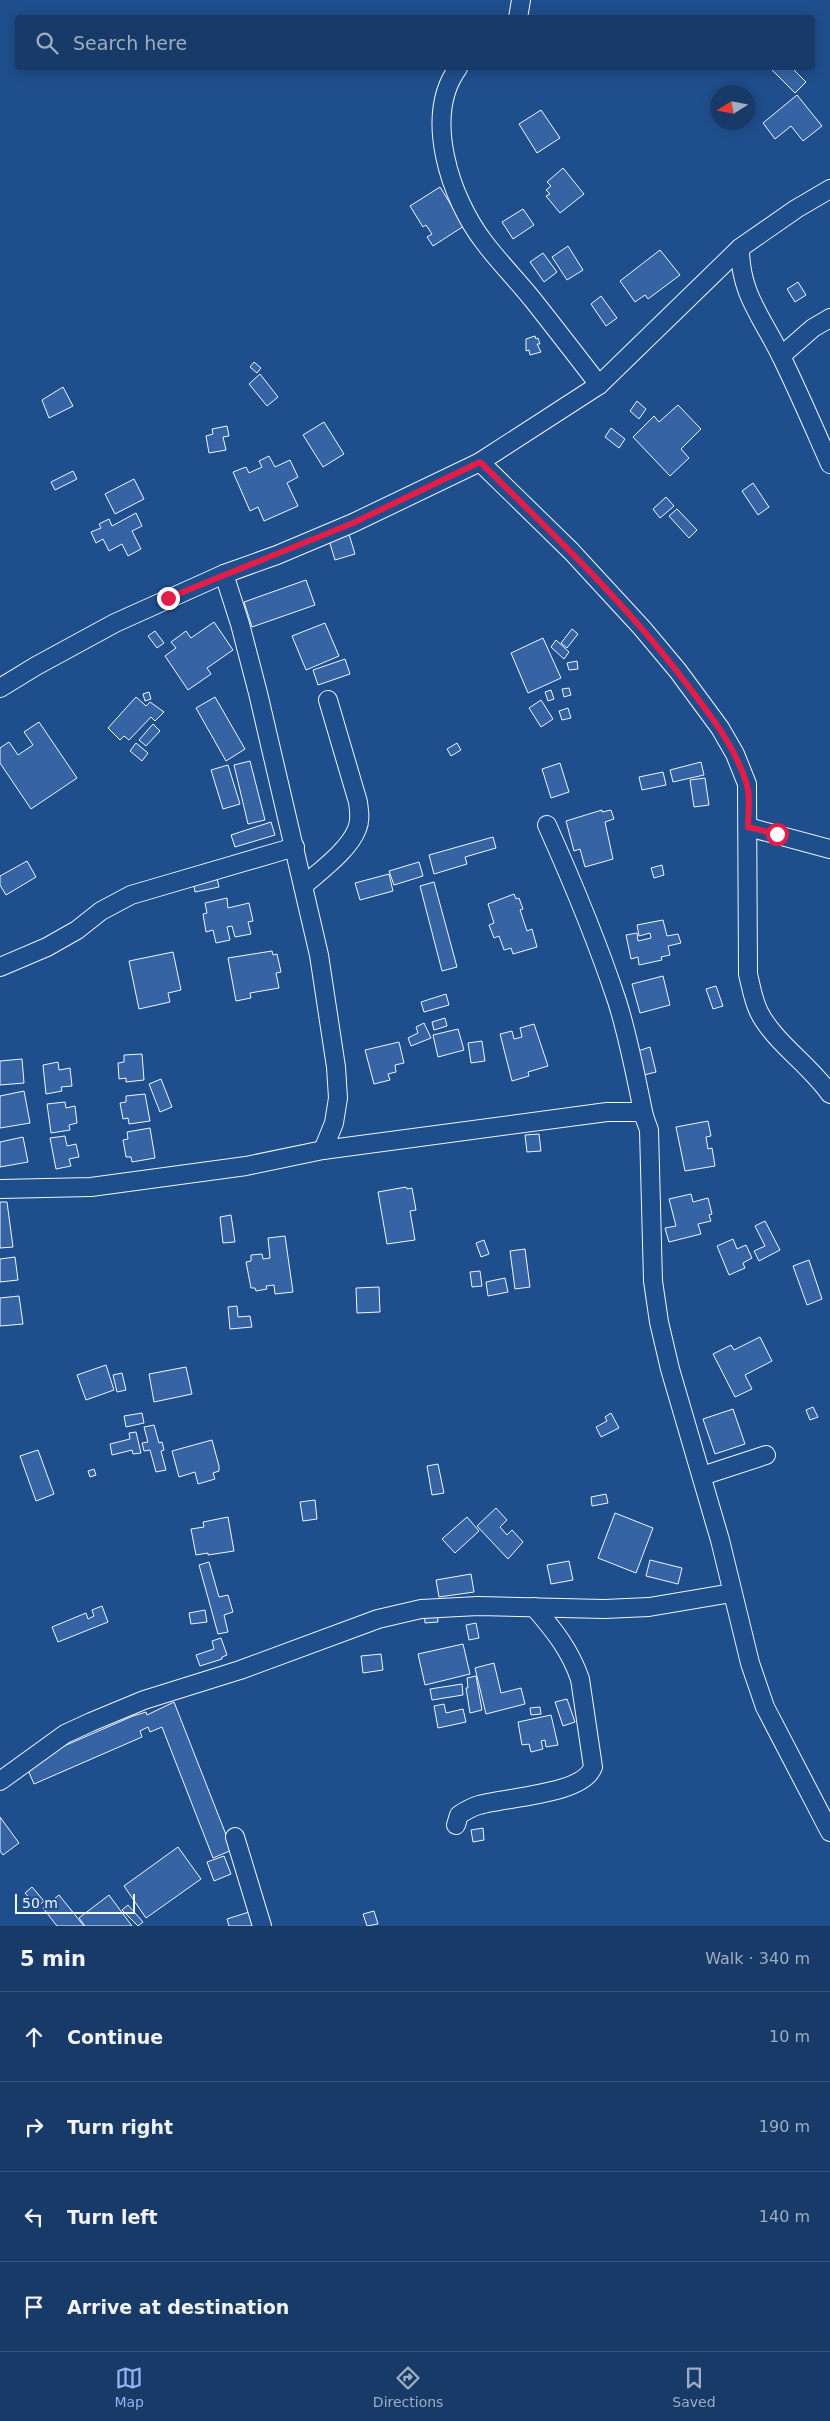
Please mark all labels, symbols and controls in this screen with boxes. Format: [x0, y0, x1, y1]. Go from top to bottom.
search box [15, 15, 815, 70]
icon: search [33, 29, 61, 57]
text: Search here [73, 32, 187, 54]
north arrow [710, 85, 755, 130]
route end [157, 587, 180, 610]
route start [766, 823, 789, 846]
scale bar [15, 1891, 135, 1914]
text: 50 m [22, 1895, 58, 1911]
text: 5 min [20, 1947, 86, 1971]
text: Walk · 340 m [705, 1949, 810, 1968]
icon: ahead [20, 2023, 48, 2051]
text: Continue [67, 2026, 163, 2048]
text: 10 m [769, 2027, 810, 2046]
icon: right [20, 2113, 48, 2141]
text: Turn right [67, 2116, 173, 2138]
text: 190 m [759, 2117, 810, 2136]
icon: left [20, 2203, 48, 2231]
text: Turn left [67, 2206, 158, 2228]
text: 140 m [759, 2207, 810, 2226]
icon: arrive [20, 2293, 48, 2321]
text: Arrive at destination [67, 2296, 289, 2318]
tab: Map [114, 2364, 144, 2410]
tab: Directions [373, 2364, 443, 2410]
tab: Saved [672, 2364, 716, 2410]

